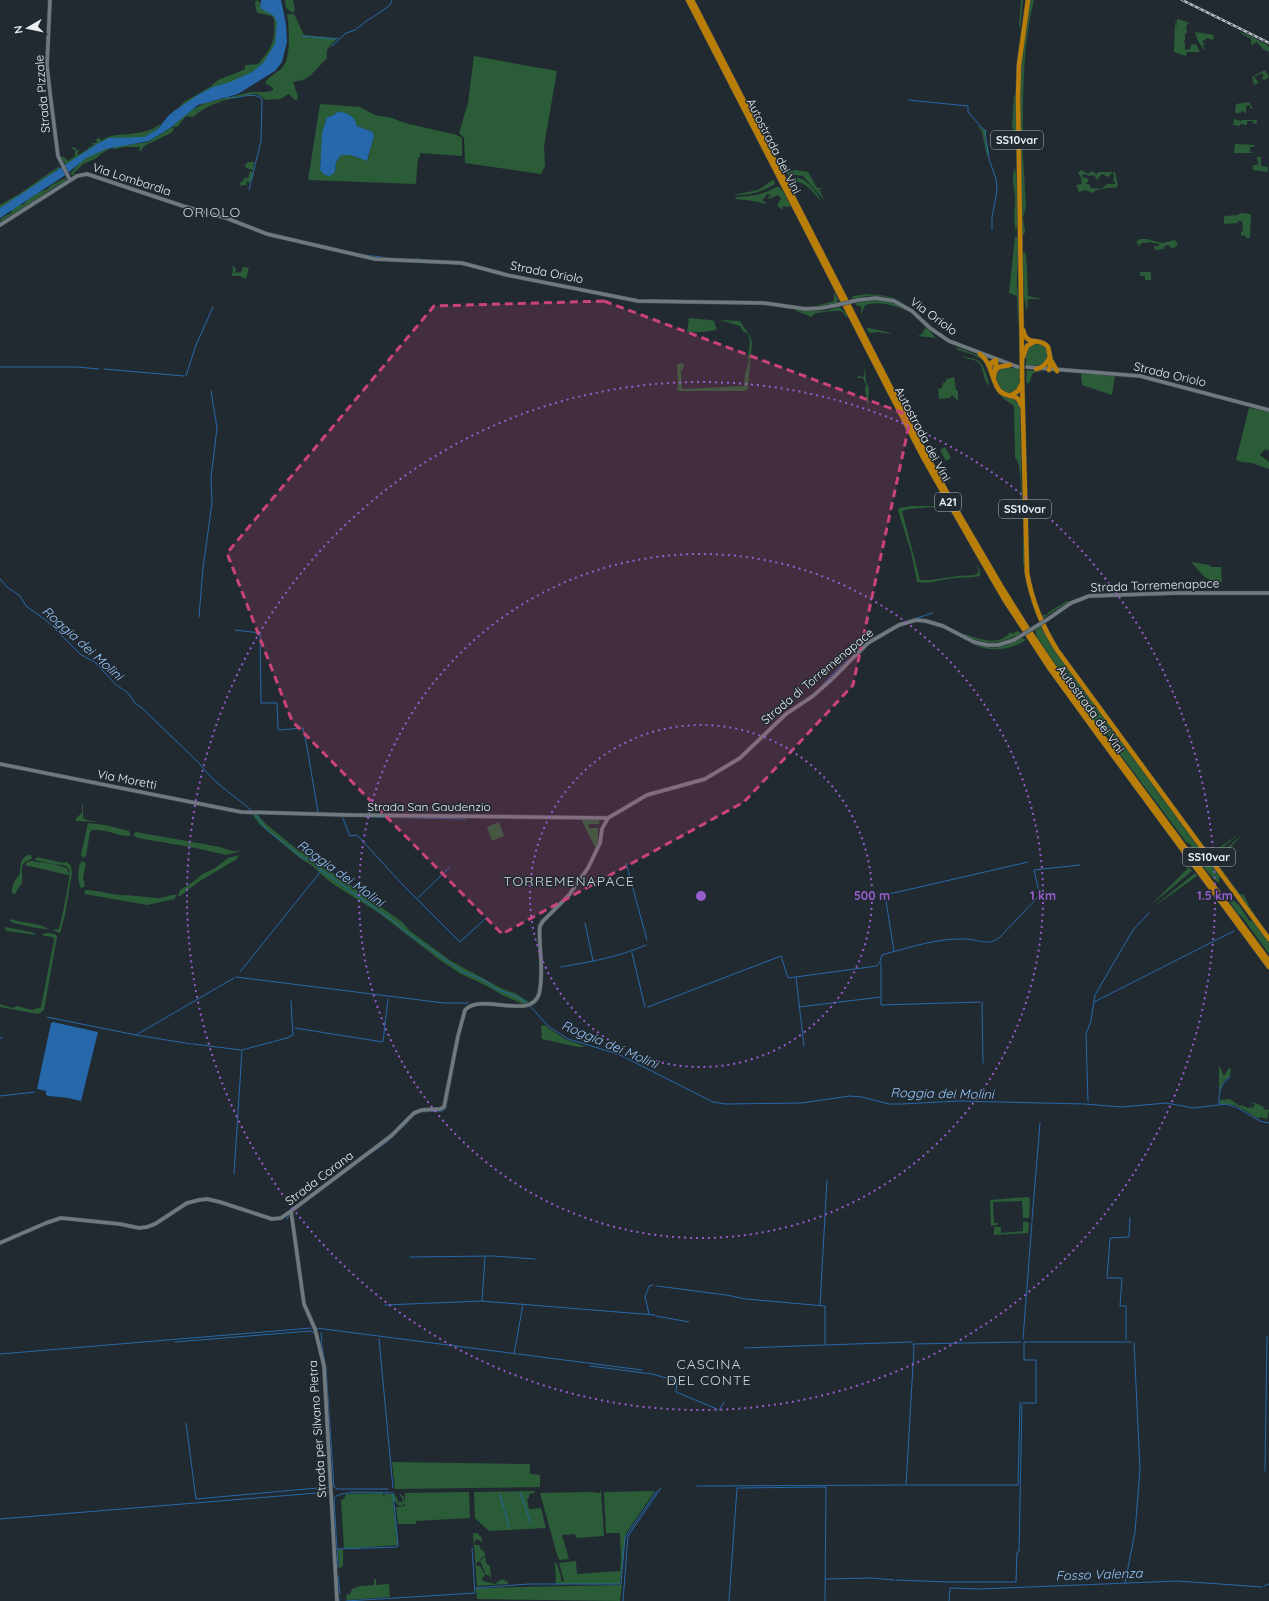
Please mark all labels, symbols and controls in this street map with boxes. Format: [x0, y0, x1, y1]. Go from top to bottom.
north arrow [8, 8, 48, 48]
text: N [11, 24, 26, 35]
street label: Strada Pizzale [31, 54, 53, 134]
street label: Autostrada dei Vini [743, 96, 805, 196]
road number: SS10var [991, 131, 1043, 149]
street label: Via Lombardia [91, 159, 173, 199]
district label: ORIOLO [183, 203, 241, 221]
street label: Strada Oriolo [509, 258, 585, 286]
street label: Via Oriolo [907, 294, 961, 338]
street label: Strada Oriolo [1132, 358, 1208, 390]
street label: Autostrada dei Vini [892, 384, 954, 484]
road number: A21 [935, 493, 961, 511]
road number: SS10var [999, 500, 1051, 518]
street label: Strada Torremenapace [1090, 575, 1220, 595]
water label: Roggia dei Molini [39, 603, 128, 685]
street label: Strada di Torremenapace [758, 625, 876, 727]
street label: Autostrada dei Vini [1054, 662, 1128, 756]
street label: Via Moretti [96, 766, 158, 792]
street label: Strada San Gaudenzio [367, 799, 491, 814]
water label: Roggia dei Molini [295, 836, 389, 911]
road number: SS10var [1183, 848, 1235, 866]
district label: TORREMENAPACE [503, 872, 635, 890]
text: 500 m [854, 888, 890, 903]
text: 1 km [1030, 888, 1056, 903]
text: 1.5 km [1197, 888, 1233, 903]
centre of rings [694, 889, 708, 903]
water label: Roggia dei Molini [559, 1016, 663, 1072]
water label: Roggia dei Molini [890, 1084, 996, 1102]
street label: Strada Corana [282, 1148, 356, 1208]
district label: CASCINA DEL CONTE [667, 1355, 751, 1389]
street label: Strada per Silvano Pietra [305, 1360, 329, 1498]
water label: Fosso Valenza [1055, 1564, 1144, 1584]

